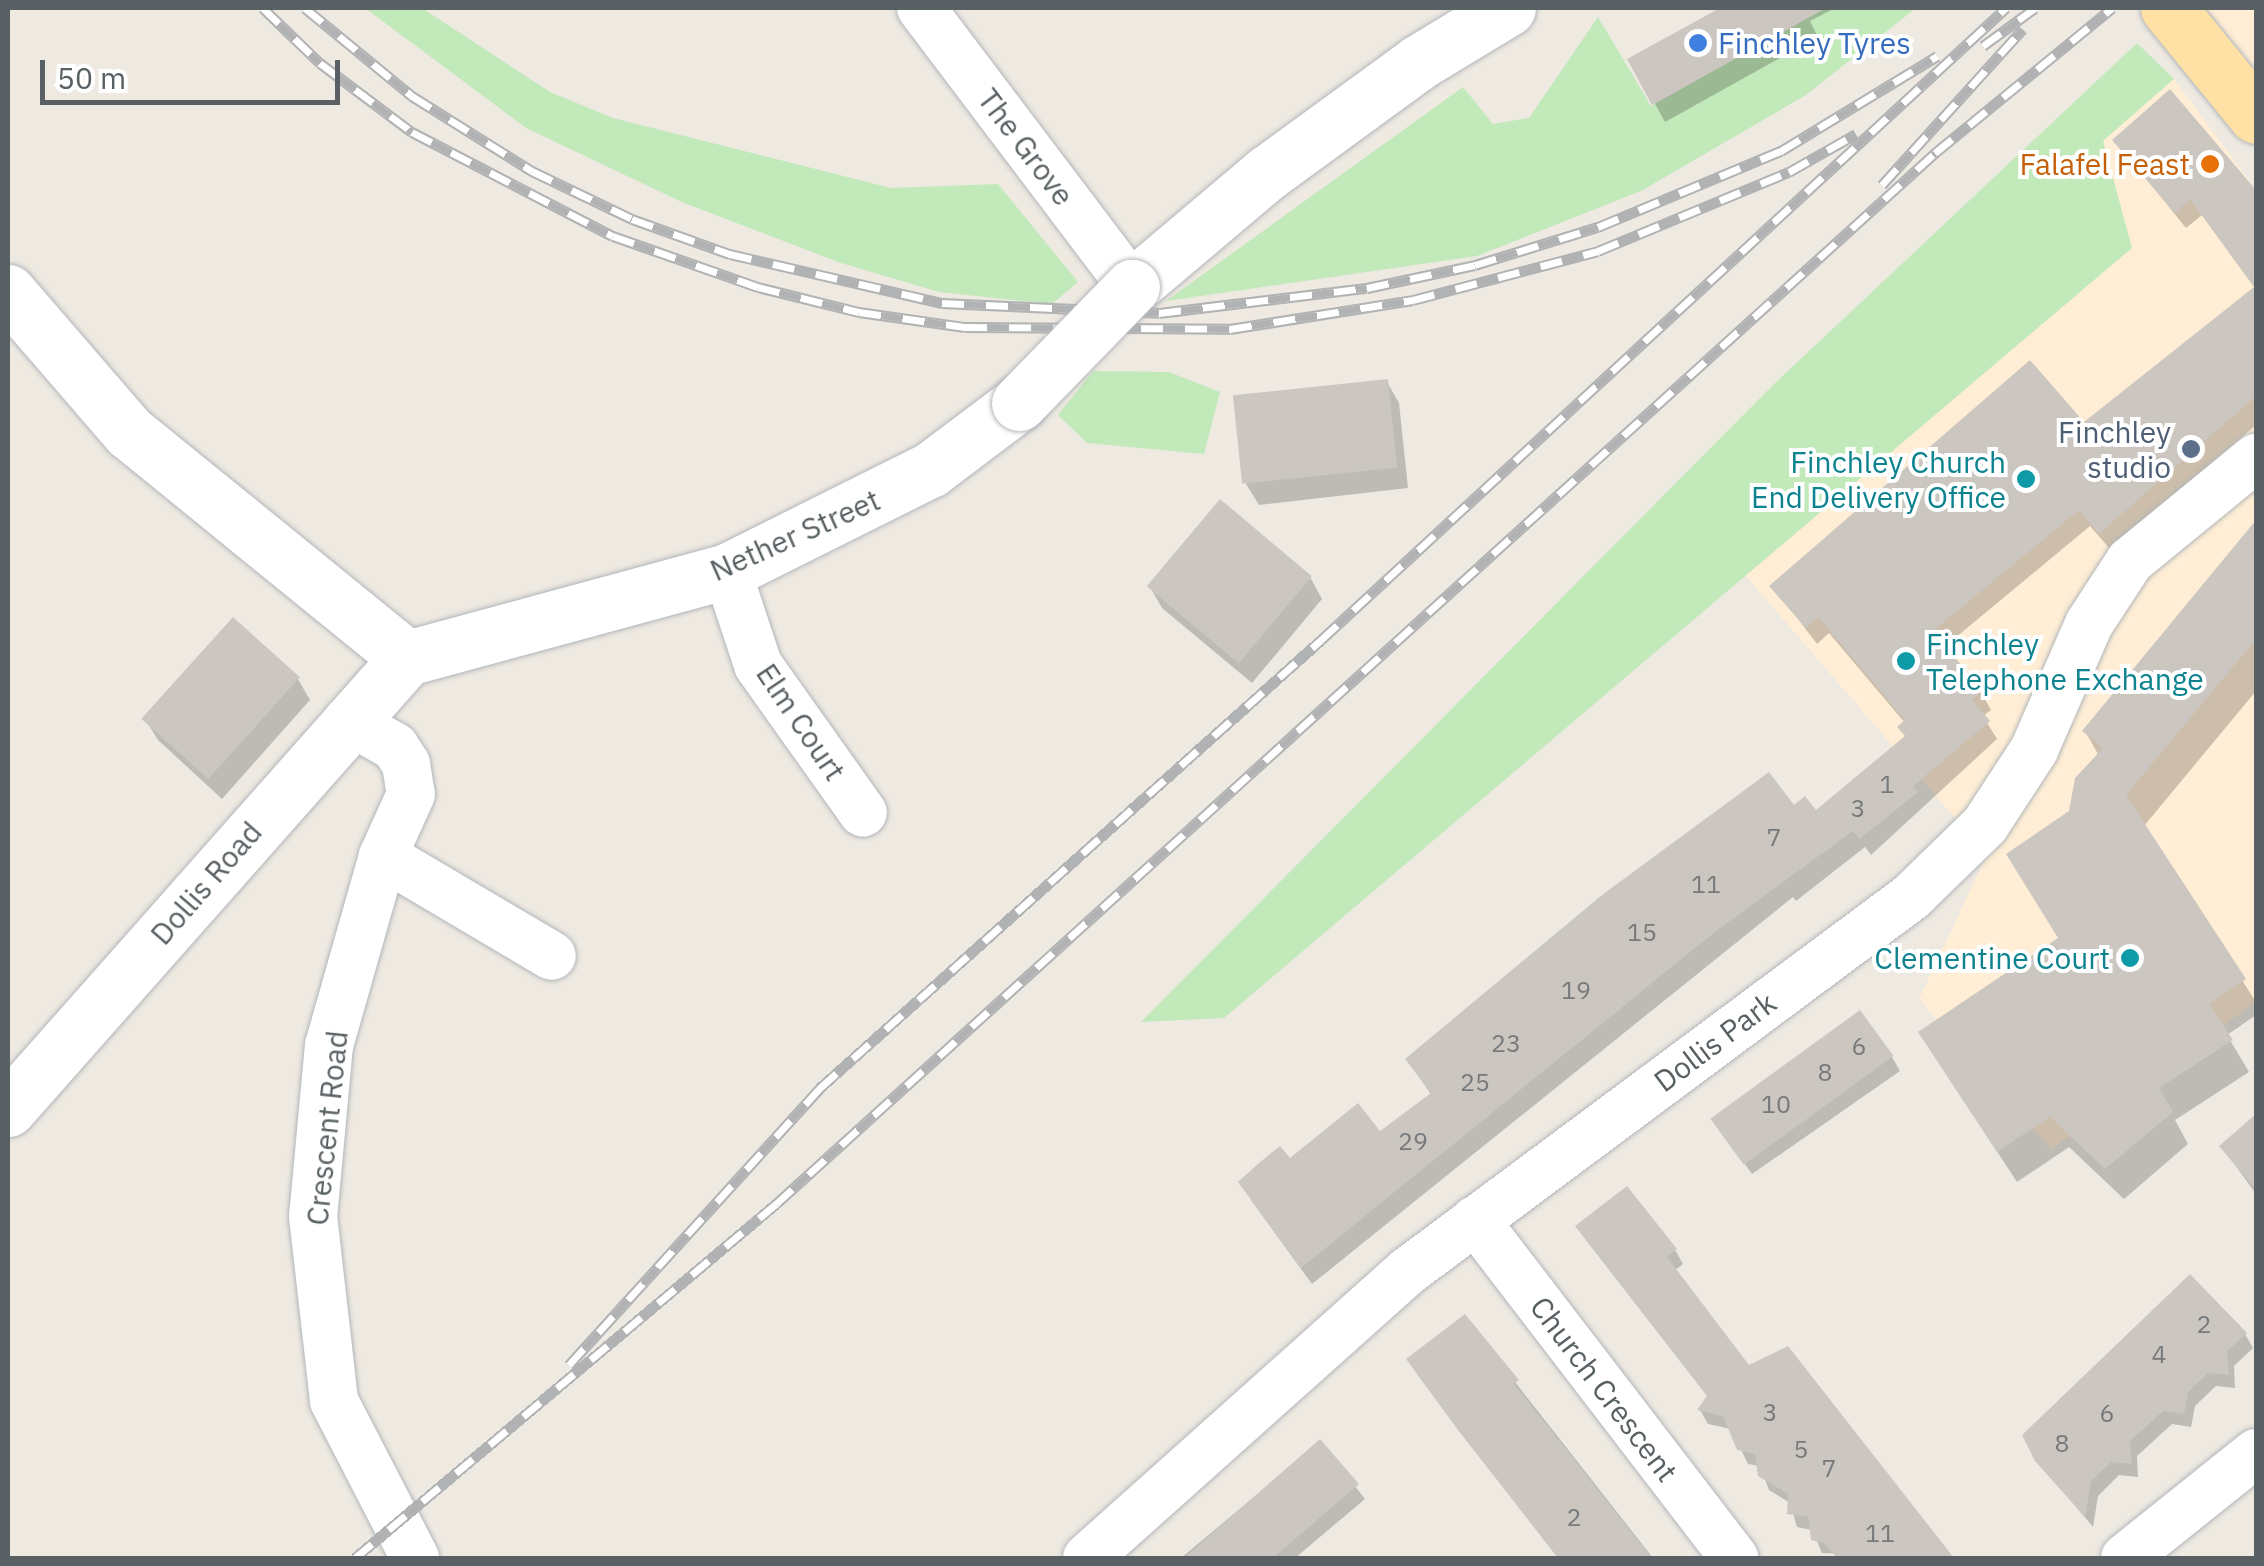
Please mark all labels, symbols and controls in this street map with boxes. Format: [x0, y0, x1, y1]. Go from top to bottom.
place label: Finchley Tyres [1718, 25, 1911, 61]
marker: Finchley Tyres [1687, 32, 1709, 54]
scale bar [45, 40, 345, 102]
text: 50 m [57, 58, 126, 97]
street label: The Grove [970, 81, 1082, 213]
place label: Falafel Feast [2019, 146, 2190, 182]
marker: Falafel Feast [2199, 153, 2221, 175]
place label: Finchley studio [2058, 414, 2171, 484]
marker: Finchley studio [2180, 438, 2202, 460]
place label: Finchley Church End Delivery Office [1751, 444, 2006, 514]
marker: Finchley Church End Delivery Office [2015, 468, 2037, 490]
street label: Nether Street [705, 482, 885, 588]
place label: Finchley Telephone Exchange [1926, 626, 2204, 696]
marker: Finchley Telephone Exchange [1895, 650, 1917, 672]
street label: Elm Court [749, 657, 853, 787]
house number: 1 [1880, 769, 1894, 799]
house number: 3 [1851, 793, 1865, 823]
street label: Dollis Road [143, 814, 269, 952]
house number: 7 [1767, 822, 1781, 852]
house number: 11 [1691, 869, 1721, 899]
house number: 15 [1627, 917, 1657, 947]
place label: Clementine Court [1874, 940, 2110, 976]
marker: Clementine Court [2119, 947, 2141, 969]
house number: 19 [1561, 975, 1591, 1005]
street label: Dollis Park [1647, 985, 1783, 1099]
house number: 23 [1491, 1028, 1521, 1058]
street label: Crescent Road [299, 1029, 355, 1227]
house number: 6 [1852, 1031, 1866, 1061]
house number: 8 [1818, 1057, 1832, 1087]
house number: 25 [1460, 1067, 1490, 1097]
house number: 10 [1761, 1089, 1791, 1119]
house number: 29 [1398, 1126, 1428, 1156]
street label: Church Crescent [1523, 1289, 1685, 1489]
house number: 2 [2197, 1309, 2211, 1339]
house number: 4 [2152, 1339, 2166, 1369]
house number: 3 [1763, 1397, 1777, 1427]
house number: 6 [2100, 1398, 2114, 1428]
house number: 8 [2055, 1428, 2069, 1458]
house number: 5 [1794, 1434, 1808, 1464]
house number: 7 [1822, 1453, 1836, 1483]
house number: 2 [1567, 1502, 1581, 1532]
house number: 11 [1865, 1518, 1895, 1548]

